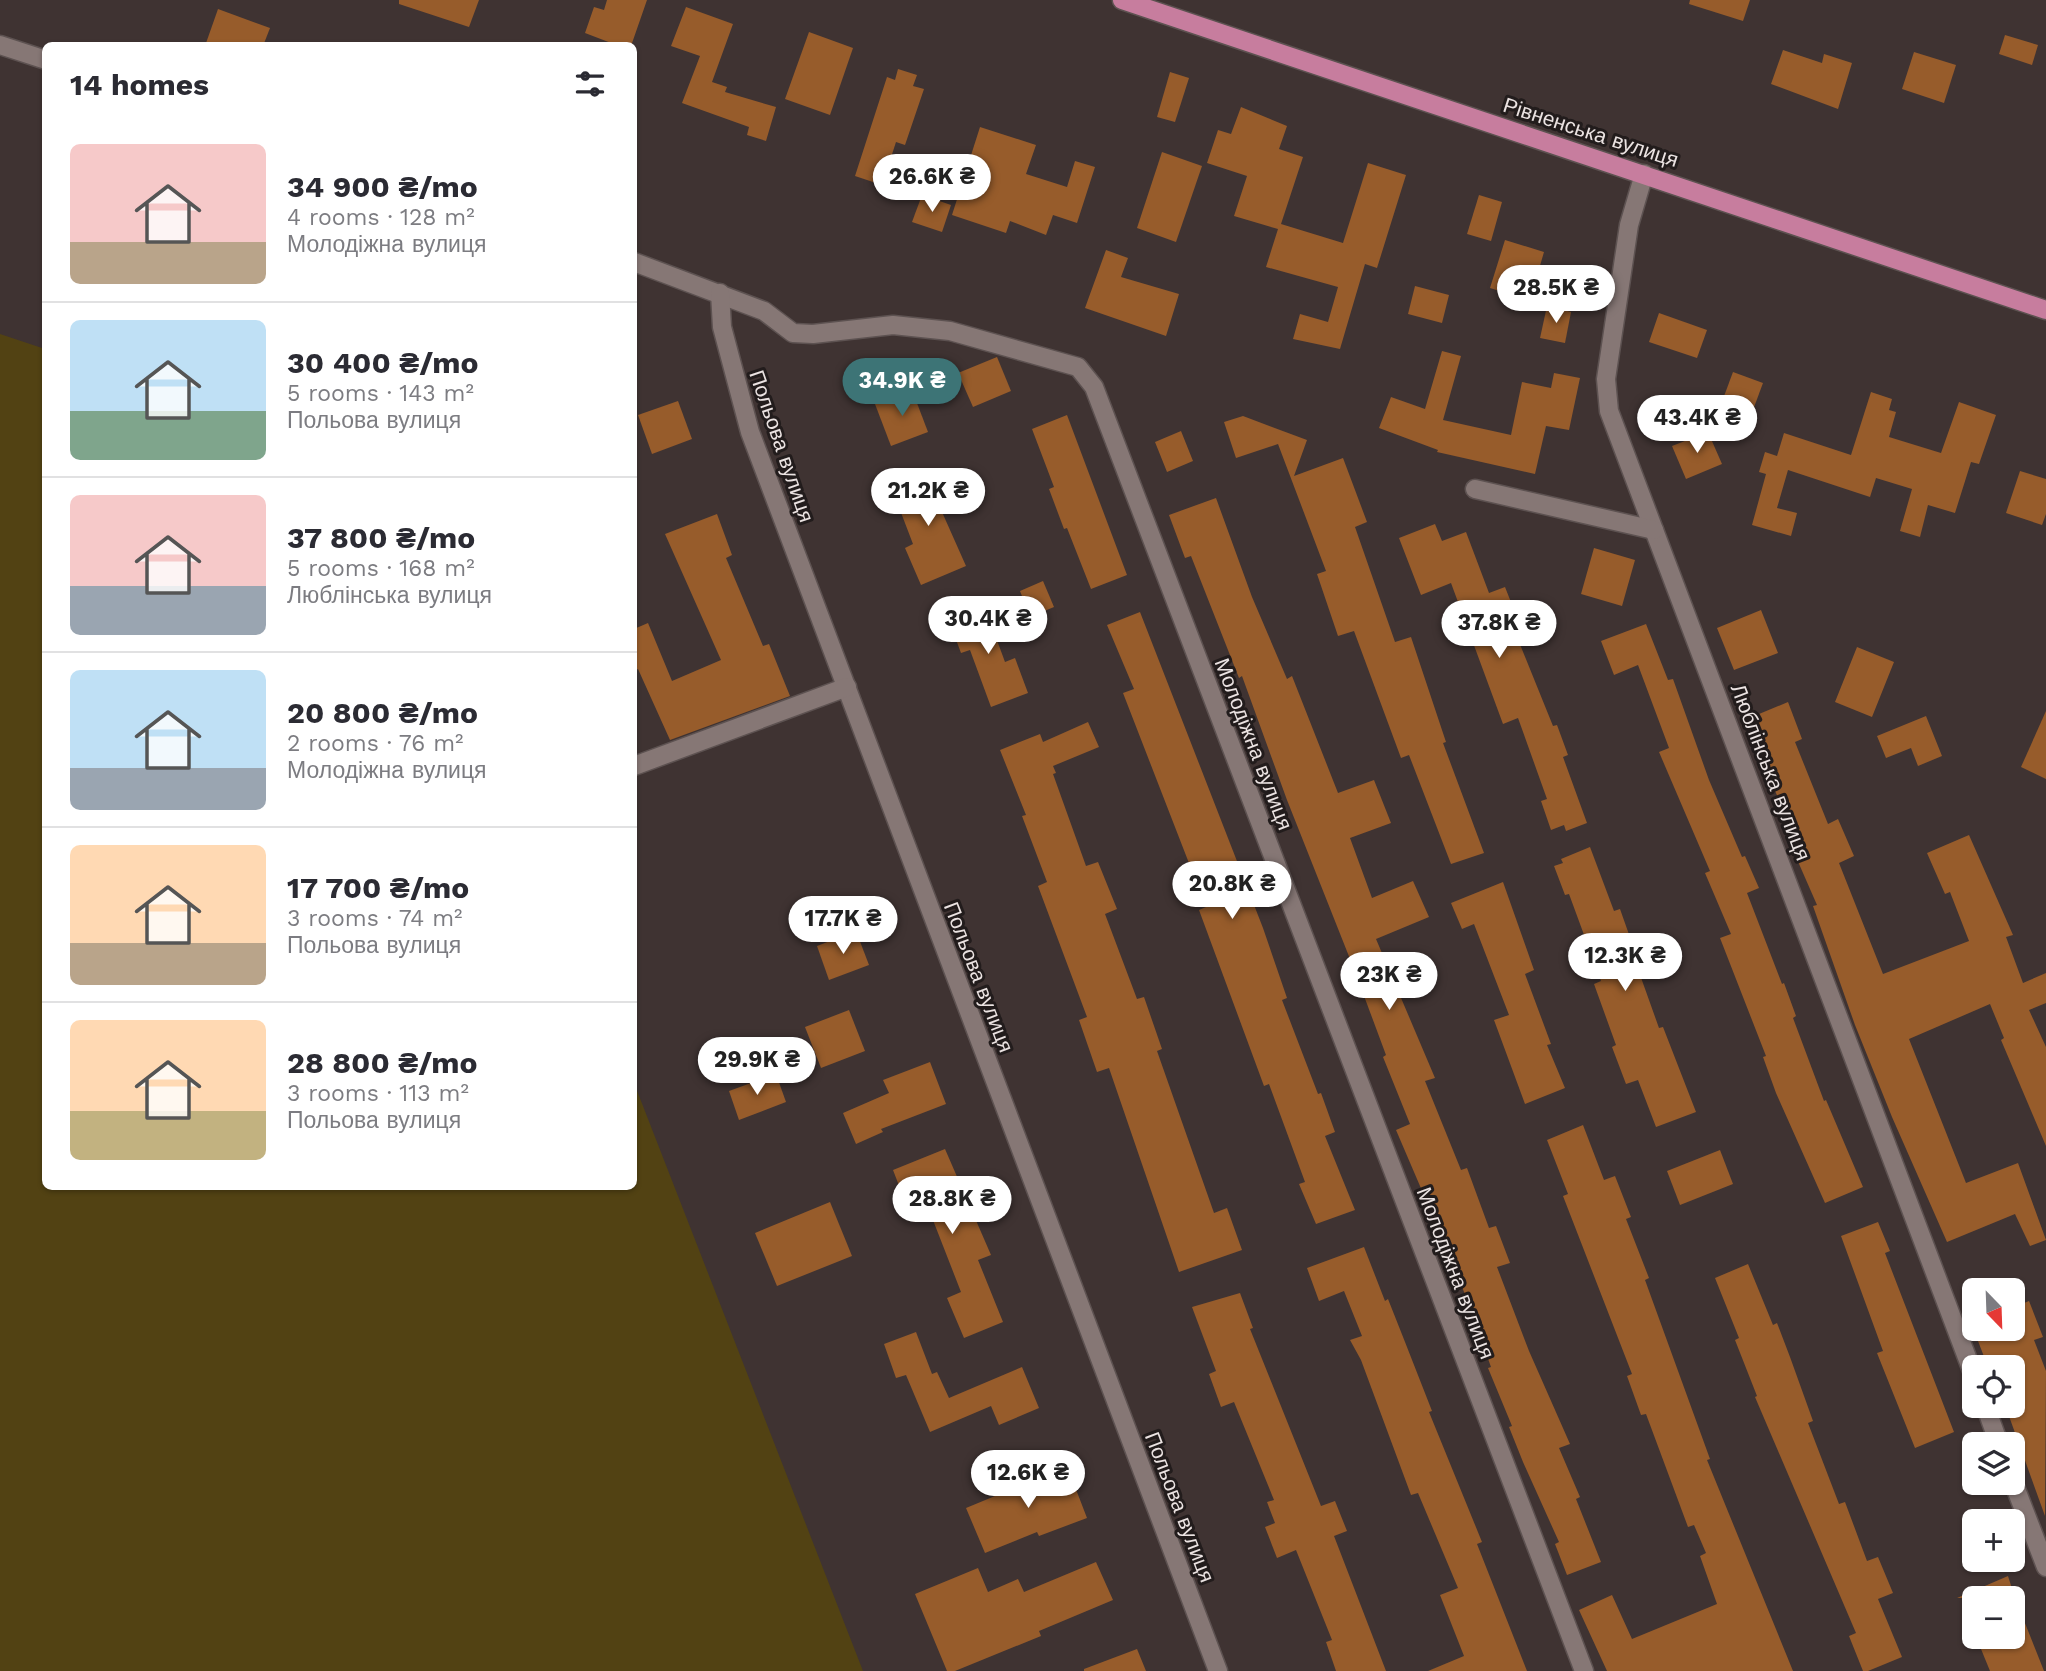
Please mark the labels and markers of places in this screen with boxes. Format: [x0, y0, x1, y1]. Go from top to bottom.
pin: 26.6K ₴ [867, 154, 997, 214]
pin: 28.5K ₴ [1491, 266, 1621, 325]
pin: 34.9K ₴ [837, 358, 967, 418]
pin: 43.4K ₴ [1632, 396, 1762, 455]
pin: 21.2K ₴ [863, 468, 993, 528]
pin: 30.4K ₴ [923, 596, 1053, 656]
pin: 37.8K ₴ [1434, 600, 1564, 660]
pin: 20.8K ₴ [1167, 862, 1297, 921]
pin: 17.7K ₴ [778, 897, 908, 956]
pin: 12.3K ₴ [1560, 934, 1690, 993]
pin: 23K ₴ [1340, 953, 1438, 1012]
pin: 29.9K ₴ [692, 1038, 822, 1097]
pin: 28.8K ₴ [887, 1176, 1017, 1236]
pin: 12.6K ₴ [963, 1450, 1093, 1510]

